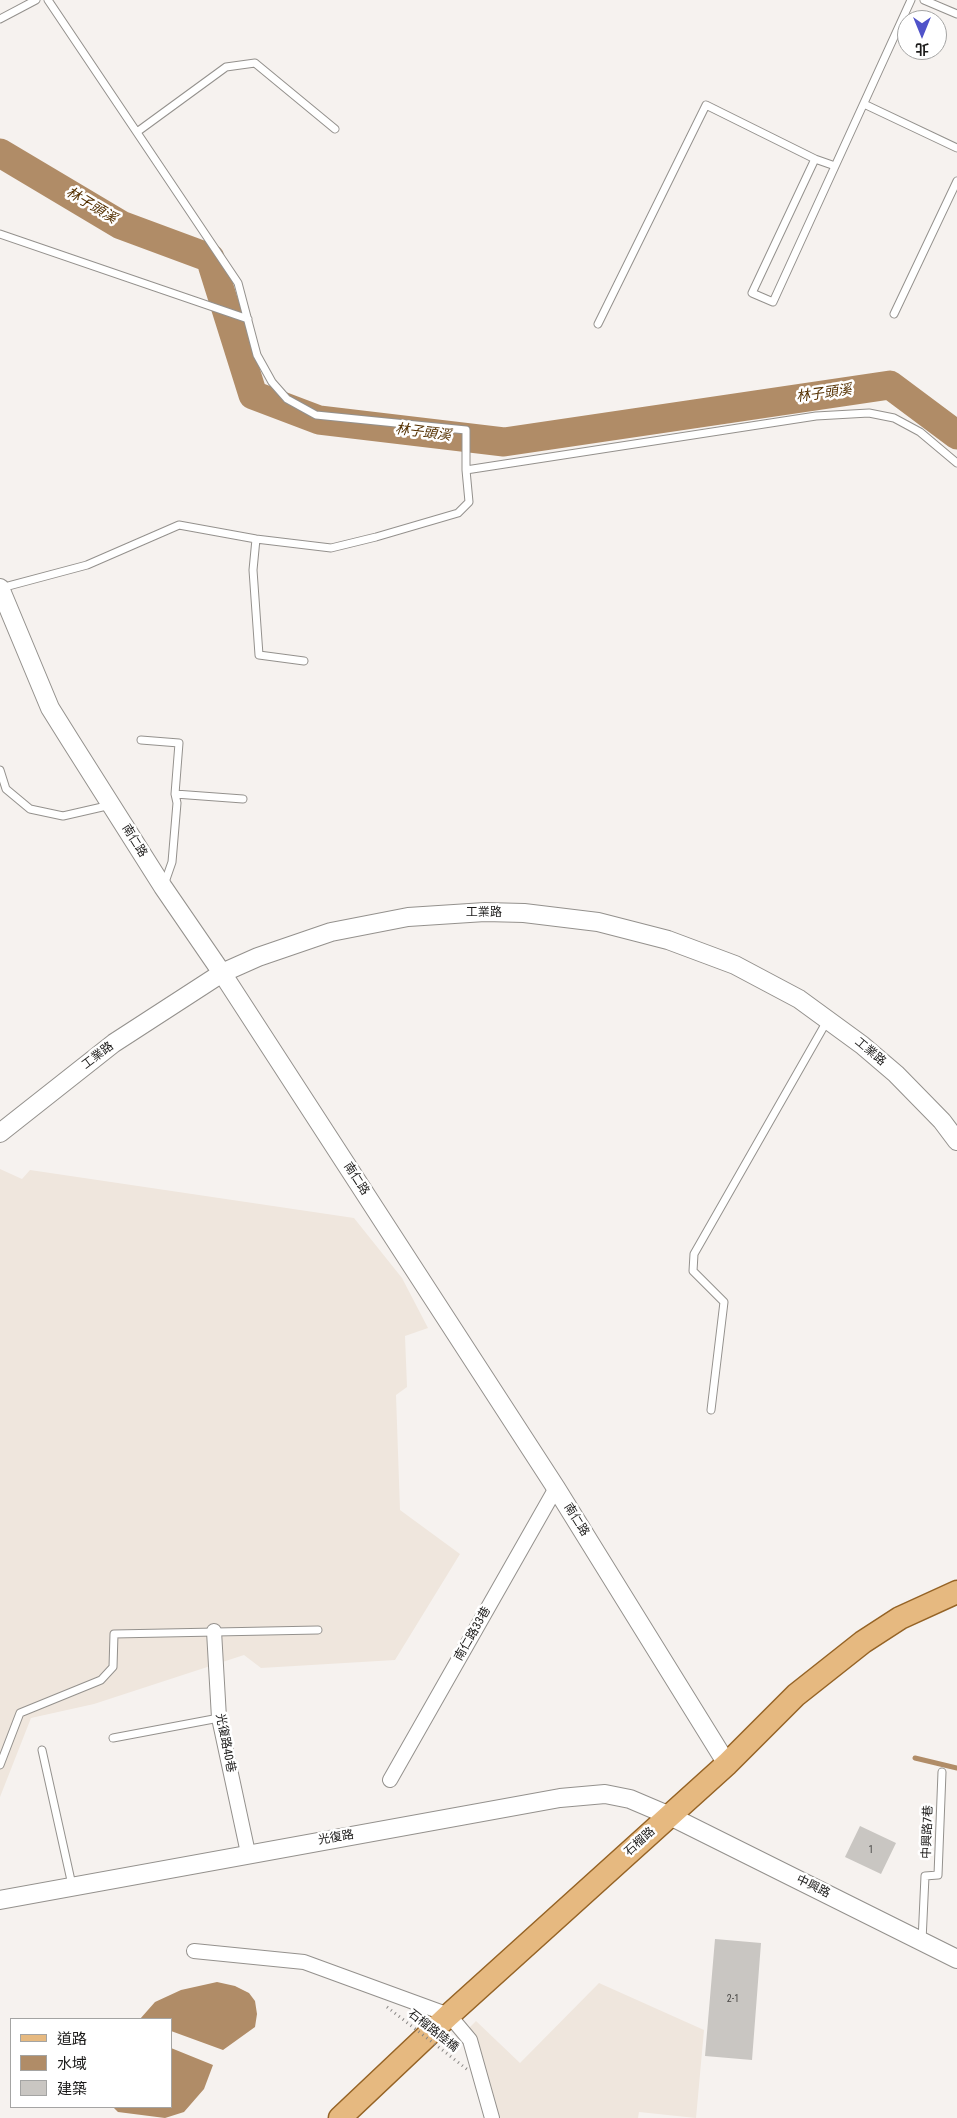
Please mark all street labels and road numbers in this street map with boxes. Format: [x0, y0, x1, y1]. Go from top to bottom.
street label: 南仁路 [118, 822, 150, 860]
street label: 工業路 [466, 906, 502, 920]
street label: 工業路 [852, 1035, 888, 1069]
street label: 工業路 [79, 1039, 117, 1073]
street label: 南仁路 [340, 1160, 372, 1198]
street label: 南仁路 [560, 1501, 592, 1539]
street label: 南仁路33巷 [452, 1604, 494, 1664]
street label: 光復路40巷 [212, 1712, 238, 1774]
street label: 中興路7巷 [920, 1805, 936, 1859]
street label: 石榴路 [622, 1825, 658, 1859]
street label: 光復路 [317, 1828, 355, 1848]
street label: 中興路 [794, 1873, 832, 1901]
street label: 石榴路陸橋 [405, 2007, 461, 2055]

